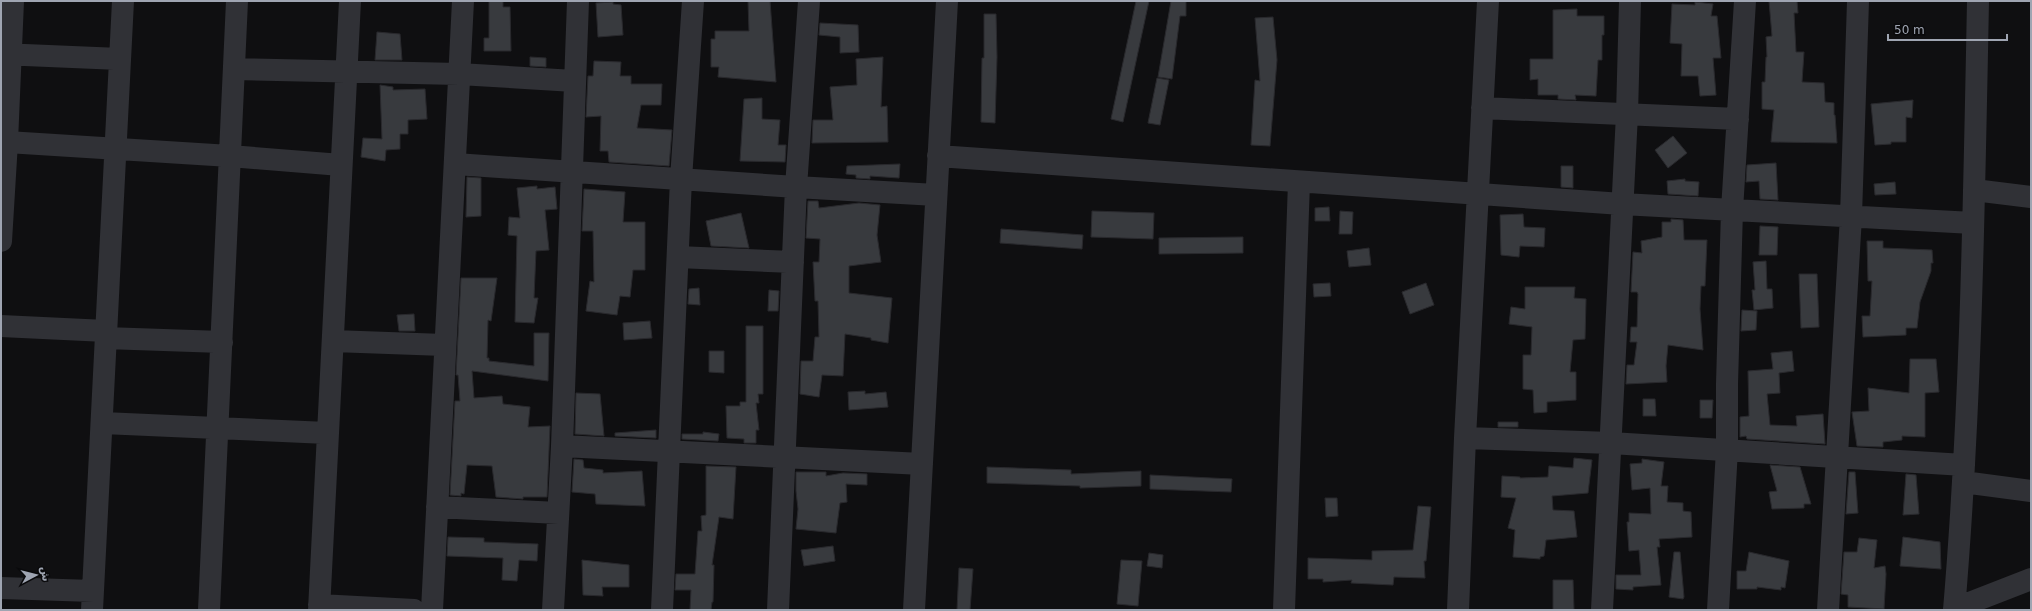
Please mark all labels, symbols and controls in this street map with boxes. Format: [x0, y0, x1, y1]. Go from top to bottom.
scale bar [1888, 16, 2007, 42]
text: 50 m [1894, 23, 1925, 37]
north arrow [16, 555, 56, 595]
text: ش [38, 566, 53, 582]

